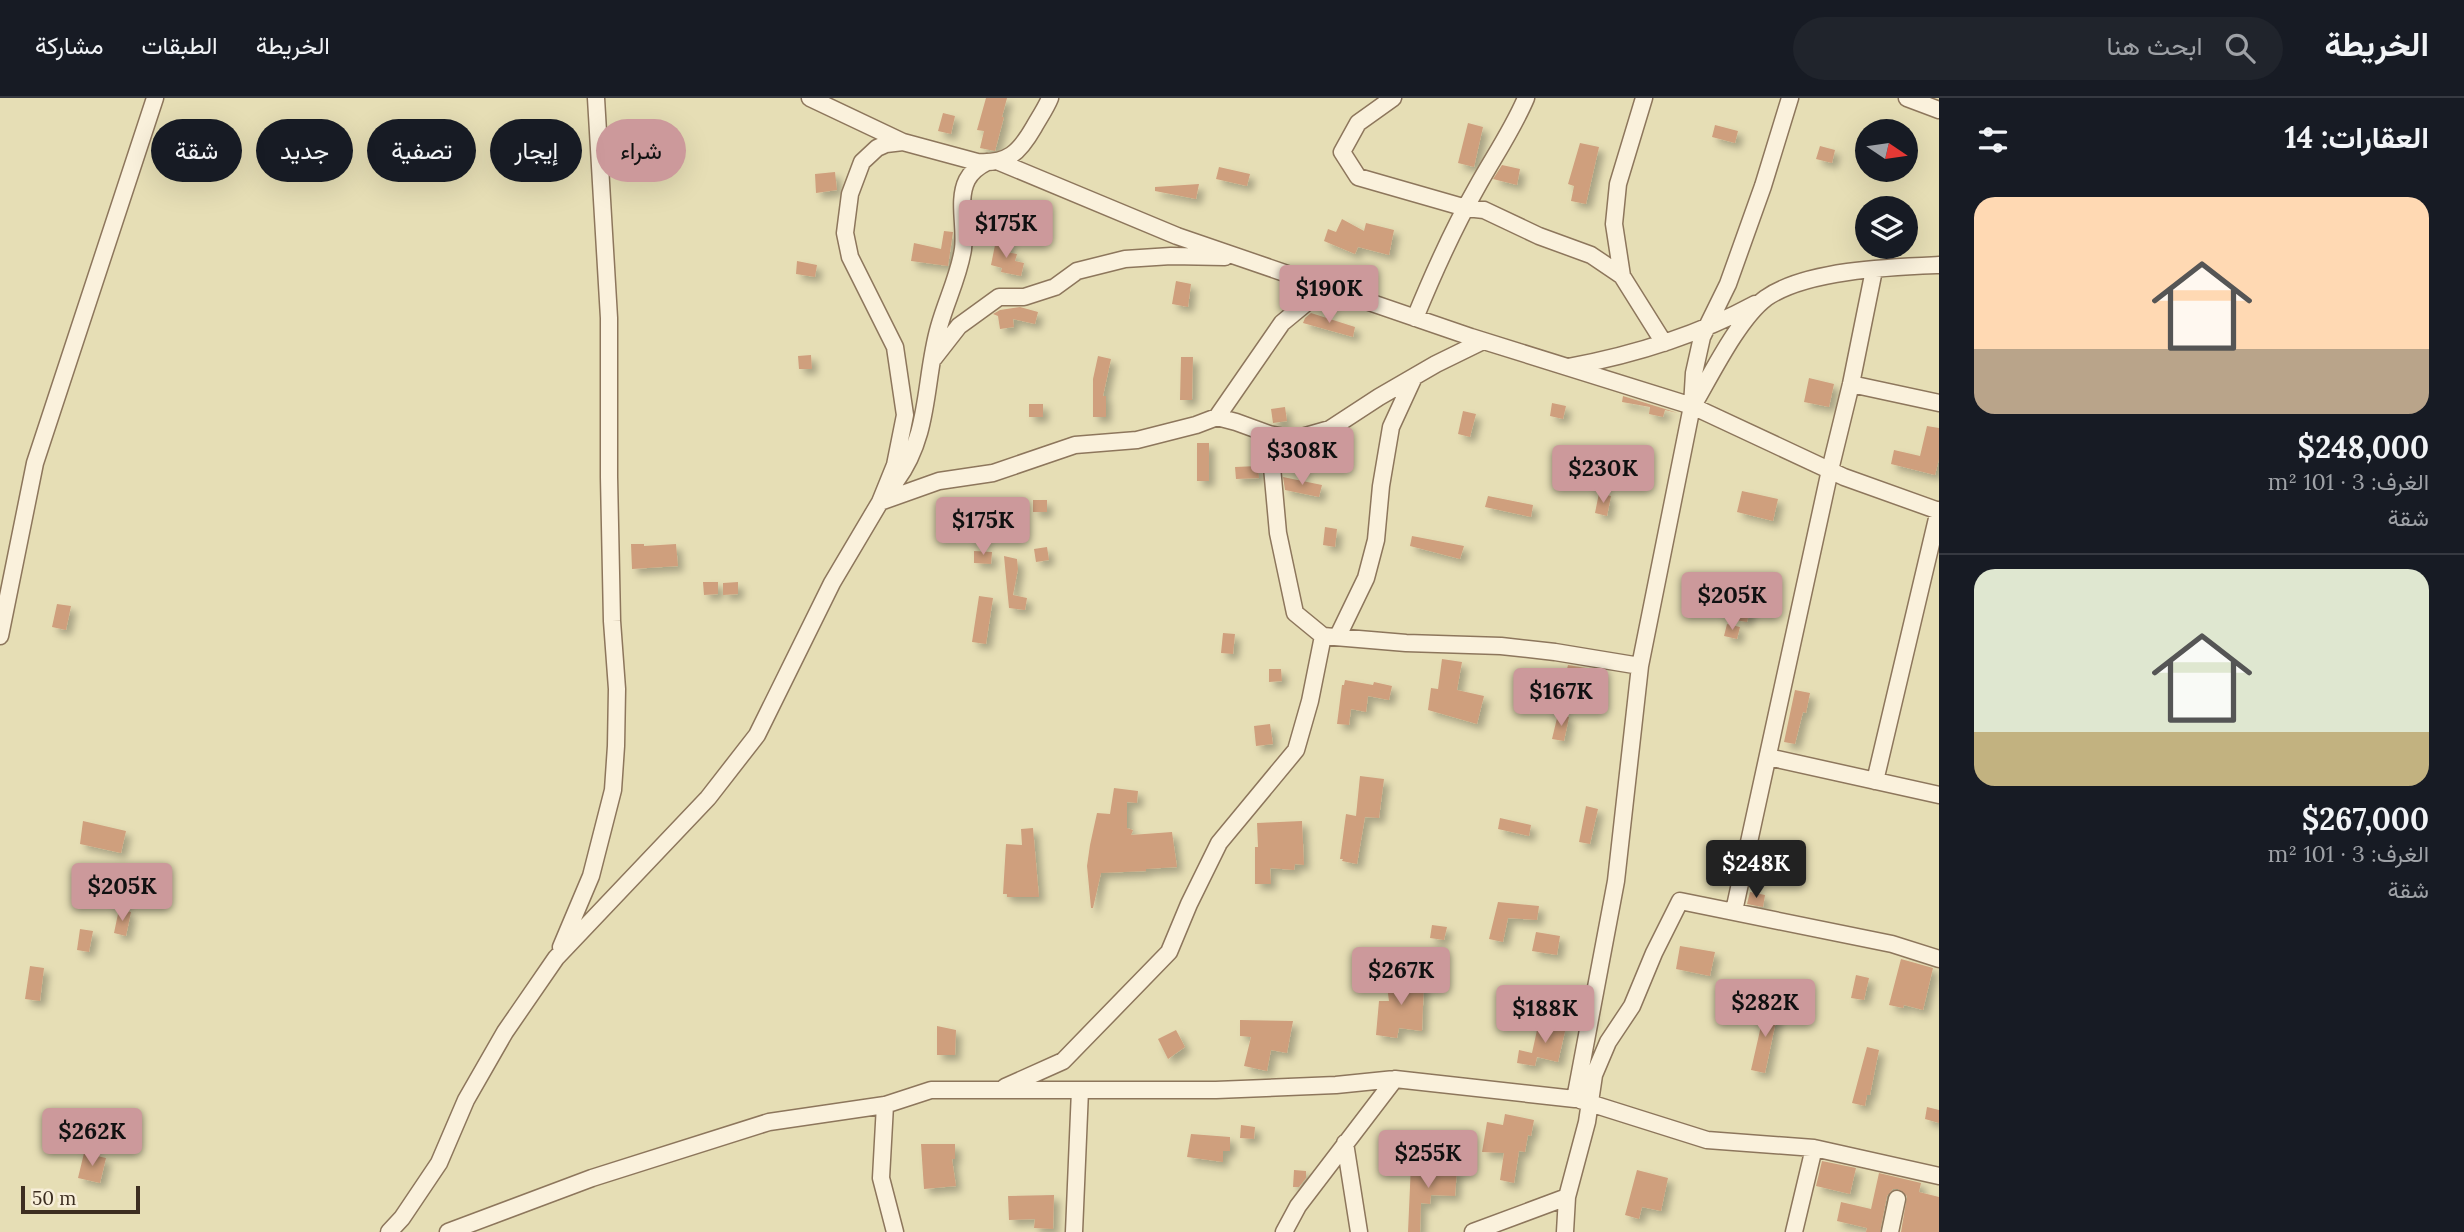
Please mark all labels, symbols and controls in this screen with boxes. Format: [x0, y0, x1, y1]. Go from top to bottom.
search box [1793, 17, 2283, 80]
text: الخريطة [2325, 23, 2429, 65]
text: ابحث هنا [2106, 29, 2203, 62]
icon: search [2221, 29, 2259, 67]
text: مشاركة [35, 30, 103, 61]
text: الطبقات [141, 30, 218, 61]
text: الخريطة [256, 30, 330, 61]
text: العقارات: 14 [2284, 118, 2429, 156]
chip: شقة [151, 119, 242, 182]
chip: جديد [256, 119, 353, 182]
chip: تصفية [367, 119, 476, 182]
chip: إيجار [490, 119, 582, 182]
chip: شراء [596, 119, 686, 182]
north arrow [1855, 119, 1918, 182]
map controls [1855, 119, 1918, 259]
icon: filters [1974, 121, 2012, 159]
button: layers [1855, 196, 1918, 259]
pin: $175K [957, 200, 1055, 260]
text: $175K [975, 208, 1037, 237]
icon: home [2139, 243, 2265, 369]
pin: $190K [1280, 266, 1378, 325]
text: $190K [1295, 273, 1363, 302]
pin: $308K [1253, 428, 1351, 487]
text: $248,000 [2298, 428, 2429, 466]
text: $308K [1267, 435, 1337, 464]
pin: $230K [1554, 446, 1652, 505]
text: $230K [1568, 453, 1638, 482]
text: الغرف: 3 · 101 m² [2268, 467, 2429, 496]
pin: $175K [934, 498, 1032, 557]
text: شقة [2387, 503, 2429, 532]
text: $175K [952, 505, 1014, 534]
pin: $205K [1683, 573, 1781, 632]
text: $205K [1697, 580, 1767, 609]
icon: home [2139, 615, 2265, 741]
pin: $167K [1512, 668, 1610, 728]
text: $167K [1529, 676, 1593, 705]
text: $267,000 [2302, 800, 2429, 838]
text: الغرف: 3 · 101 m² [2268, 839, 2429, 868]
pin: $248K [1707, 840, 1805, 900]
text: $248K [1722, 848, 1790, 877]
pin: $205K [73, 864, 171, 923]
text: $205K [87, 871, 157, 900]
text: شقة [2387, 875, 2429, 904]
pin: $267K [1352, 948, 1450, 1007]
text: $267K [1368, 955, 1434, 984]
pin: $282K [1716, 979, 1814, 1039]
pin: $188K [1496, 986, 1594, 1045]
text: $282K [1731, 987, 1799, 1016]
text: $188K [1512, 993, 1578, 1022]
pin: $262K [43, 1108, 141, 1168]
text: $262K [58, 1116, 126, 1145]
pin: $255K [1379, 1130, 1477, 1190]
text: $255K [1395, 1138, 1462, 1167]
scale bar [21, 1183, 140, 1215]
text: 50 m [32, 1186, 76, 1210]

